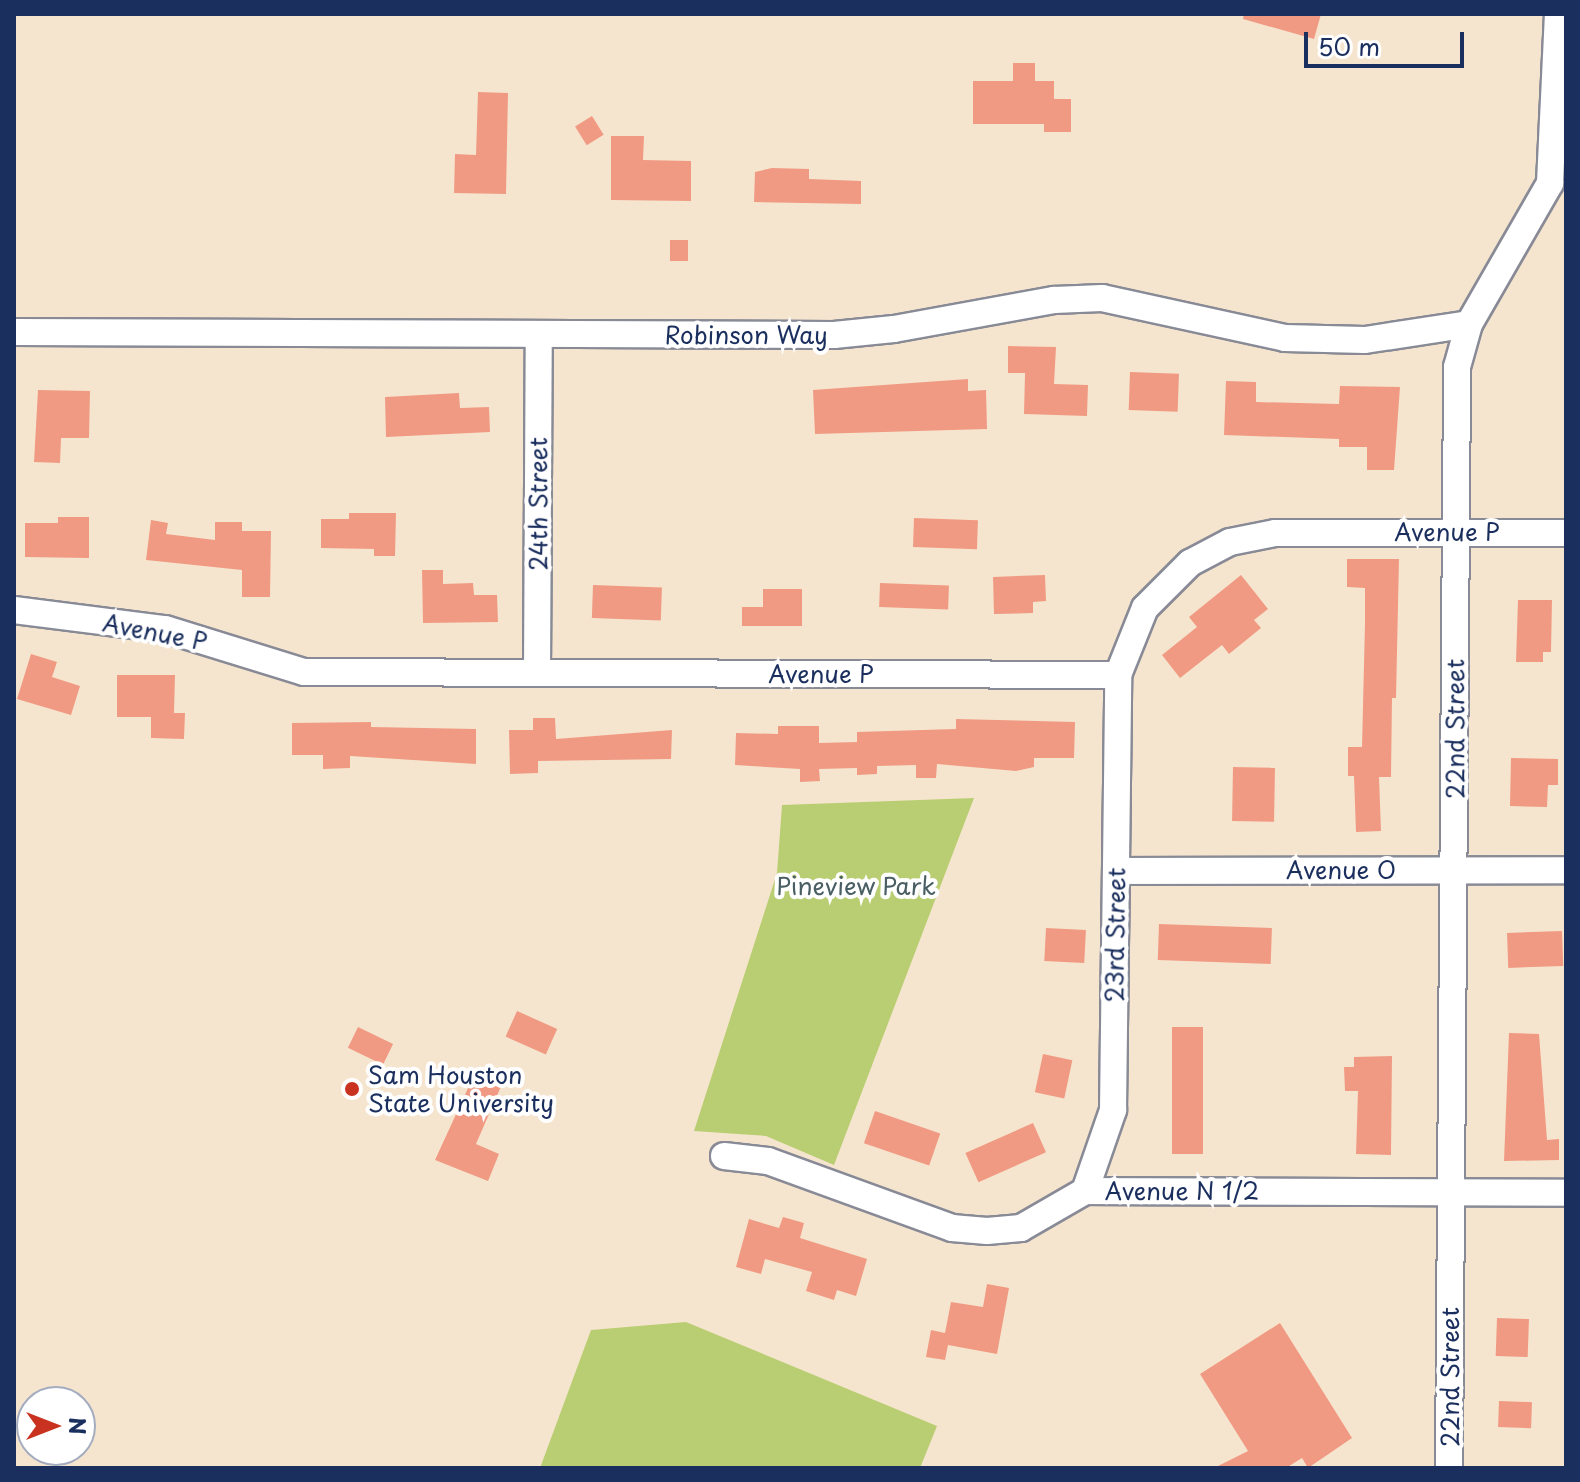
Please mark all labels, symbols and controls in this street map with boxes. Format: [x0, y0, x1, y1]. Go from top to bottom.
scale bar [1308, 16, 1468, 66]
text: 50 m [1318, 28, 1380, 64]
street label: Robinson Way [665, 321, 827, 349]
street label: 24th Street [524, 437, 552, 571]
street label: Avenue P [1395, 518, 1499, 546]
street label: Avenue P [101, 608, 209, 656]
street label: 22nd Street [1441, 659, 1469, 799]
street label: Avenue P [769, 660, 873, 688]
street label: Avenue O [1286, 856, 1396, 884]
street label: 23rd Street [1099, 867, 1131, 1003]
park label: Pineview Park [776, 872, 936, 900]
place label: Sam Houston State University [368, 1061, 553, 1117]
marker: Sam Houston State University [343, 1080, 361, 1098]
street label: Avenue N 1/2 [1105, 1177, 1259, 1205]
street label: 22nd Street [1436, 1307, 1464, 1447]
north arrow [16, 1386, 96, 1466]
text: N [62, 1417, 95, 1435]

